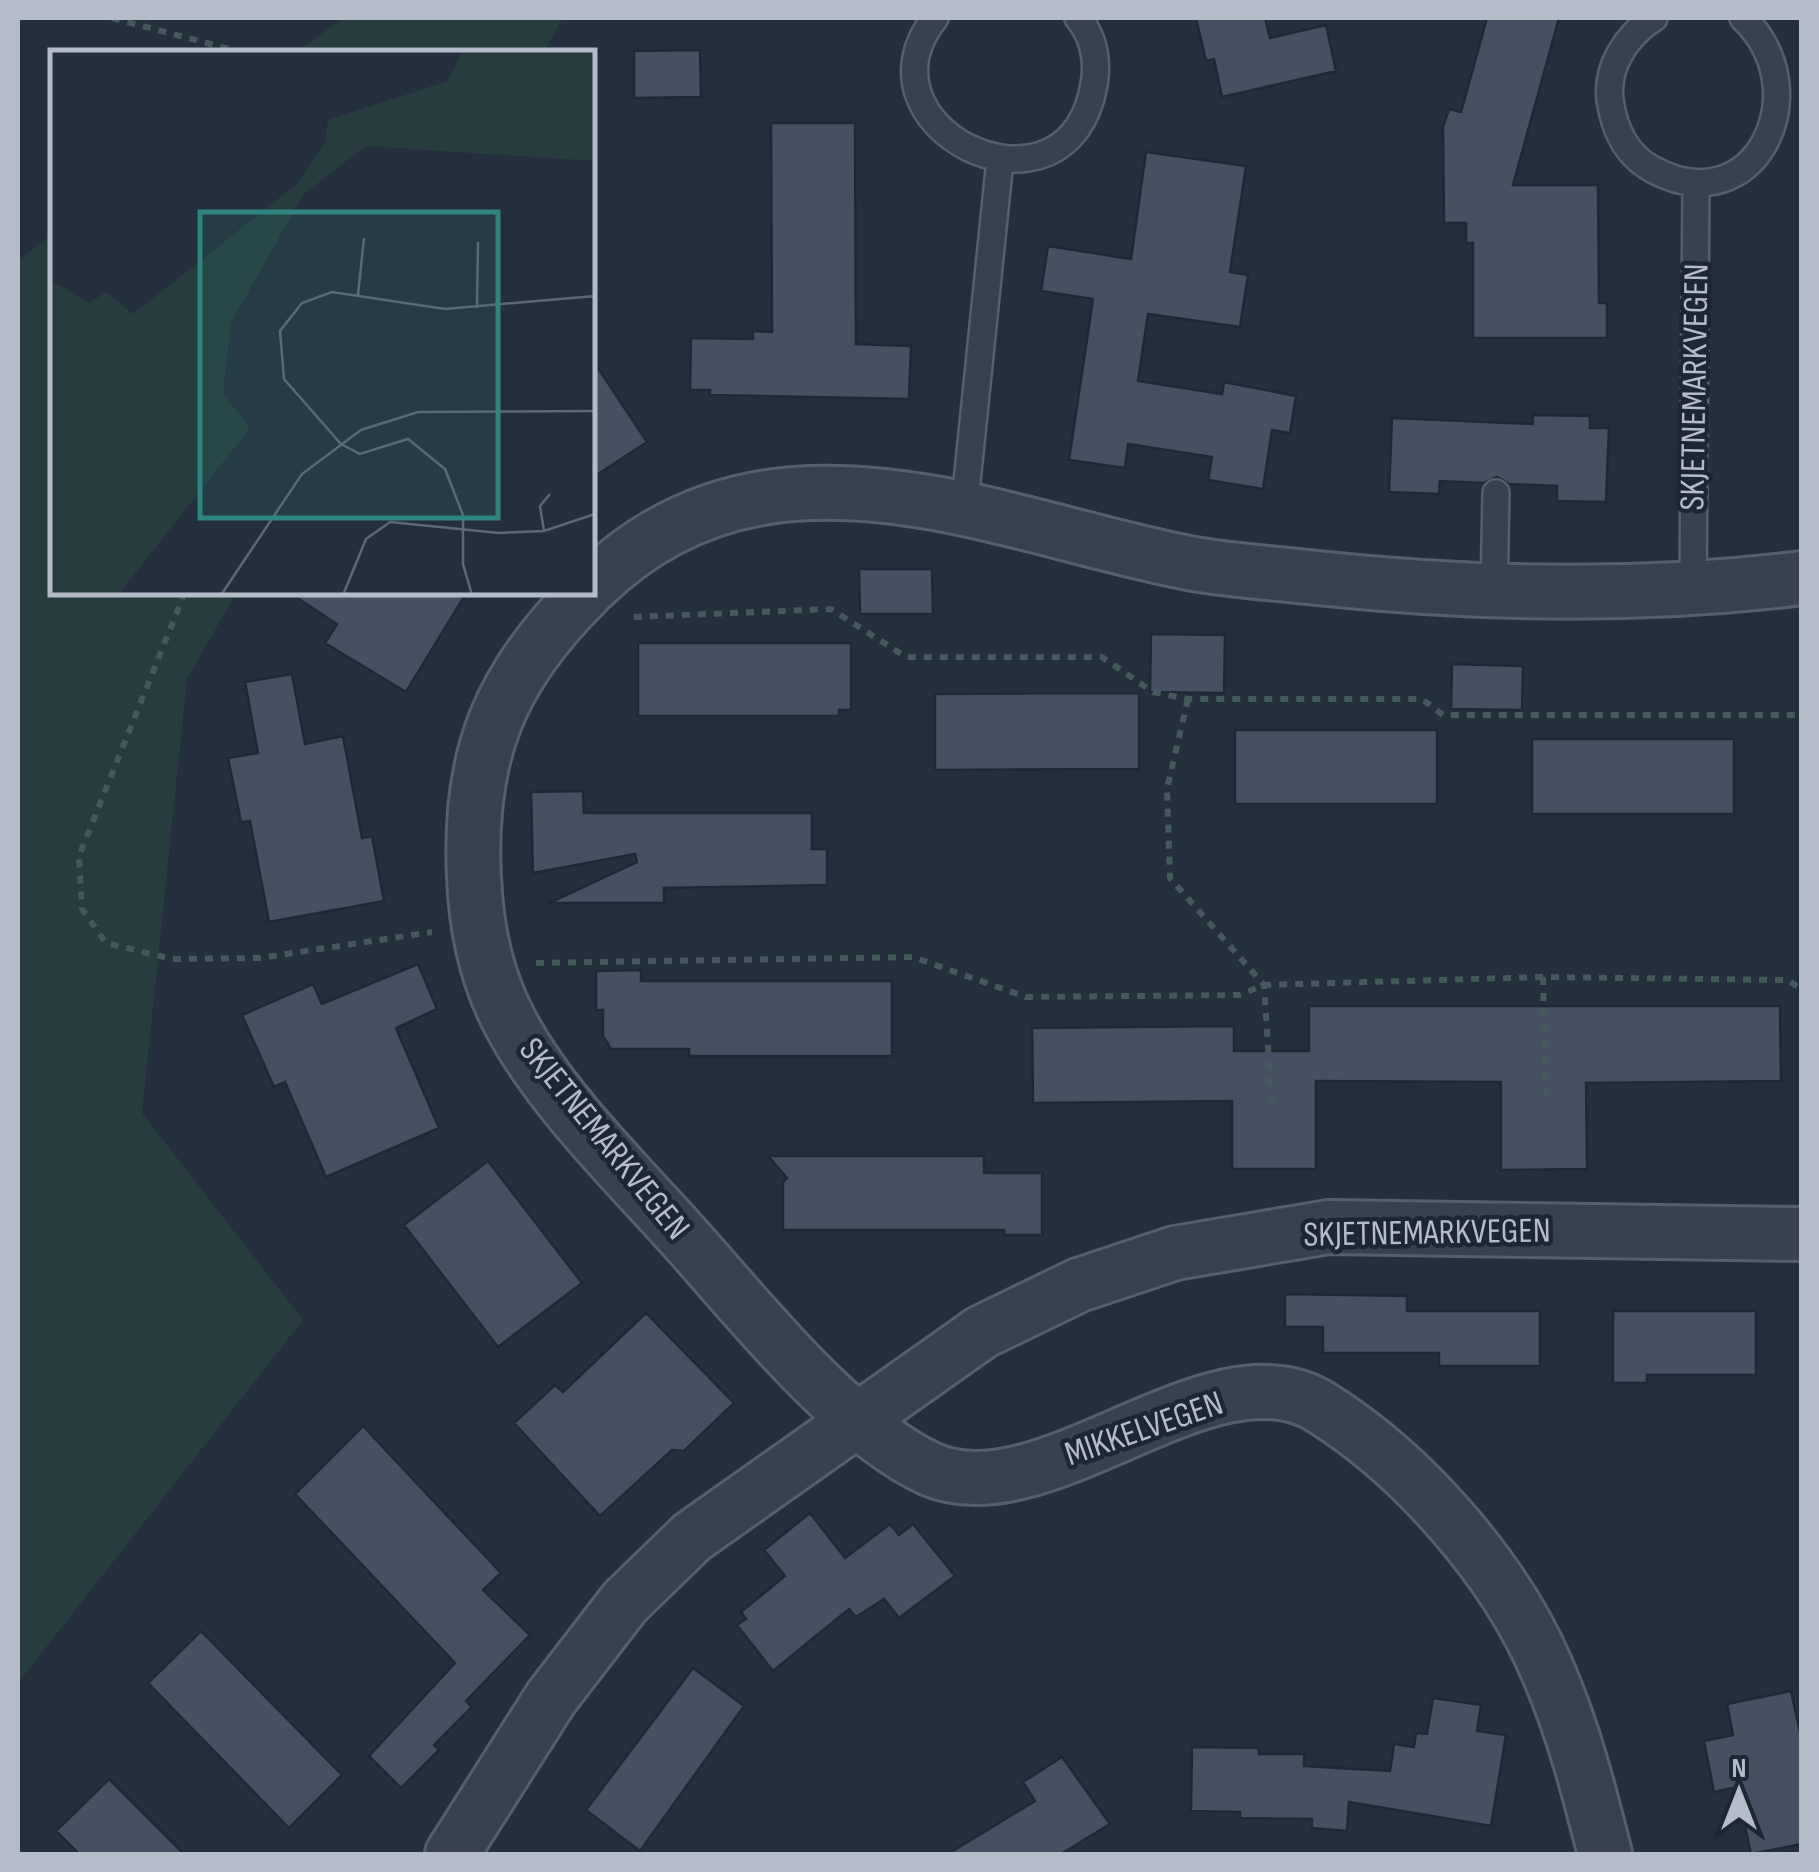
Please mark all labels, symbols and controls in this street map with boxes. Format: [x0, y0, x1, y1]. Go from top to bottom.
inset map [50, 50, 595, 595]
street label: SKJETNEMARKVEGEN [1671, 263, 1719, 511]
street label: SKJETNEMARKVEGEN [510, 1029, 698, 1249]
street label: SKJETNEMARKVEGEN [1303, 1209, 1551, 1257]
street label: MIKKELVEGEN [1059, 1382, 1229, 1476]
north arrow [1689, 1742, 1789, 1842]
text: N [1732, 1752, 1746, 1785]

